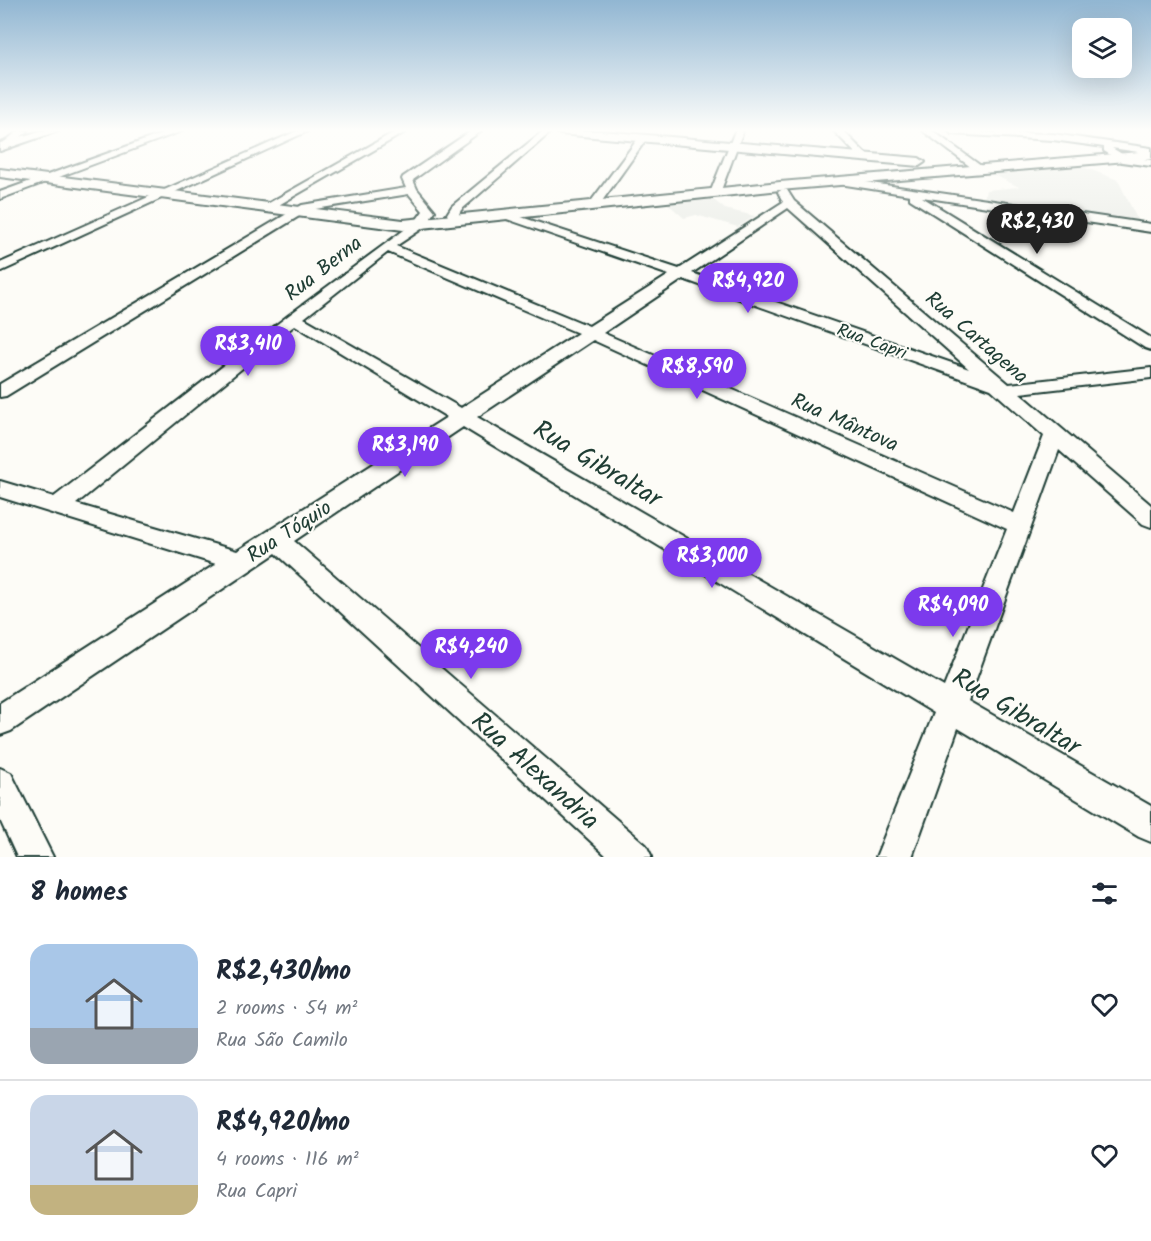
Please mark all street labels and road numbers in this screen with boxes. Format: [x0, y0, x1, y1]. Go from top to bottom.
street label: Rua Berna [278, 228, 370, 310]
street label: Rua Cartagena [917, 284, 1035, 393]
street label: Rua Capri [832, 316, 911, 369]
street label: Rua Mântova [785, 385, 903, 462]
street label: Rua Gibraltar [524, 410, 671, 521]
street label: Rua Tóquio [241, 492, 339, 572]
street label: Rua Gibraltar [943, 658, 1090, 769]
street label: Rua Alexandria [461, 702, 609, 841]

